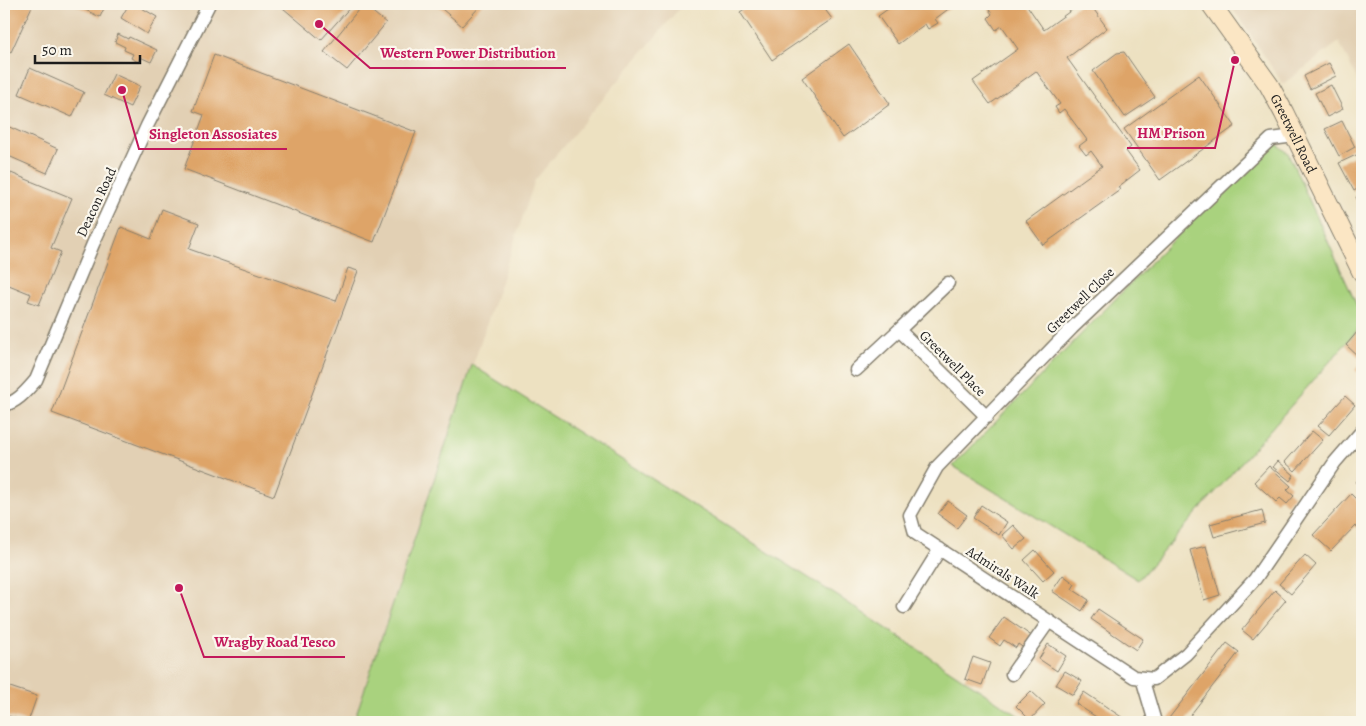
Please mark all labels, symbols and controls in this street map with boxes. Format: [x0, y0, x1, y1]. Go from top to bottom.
scale bar [35, 32, 140, 64]
callout: Western Power Distribution [370, 38, 566, 68]
text: 50 m [42, 40, 72, 60]
text: Western Power Distribution [379, 43, 556, 63]
street label: Greetwell Road [1266, 91, 1321, 177]
callout: HM Prison [1127, 118, 1215, 148]
callout: Singleton Assosiates [139, 119, 287, 149]
text: HM Prison [1137, 123, 1206, 143]
text: Singleton Assosiates [149, 124, 277, 144]
street label: Deacon Road [72, 164, 121, 240]
street label: Greetwell Close [1042, 263, 1119, 338]
street label: Greetwell Place [915, 326, 990, 401]
street label: Admirals Walk [962, 541, 1043, 603]
callout: Wragby Road Tesco [204, 627, 345, 657]
text: Wragby Road Tesco [213, 632, 336, 652]

